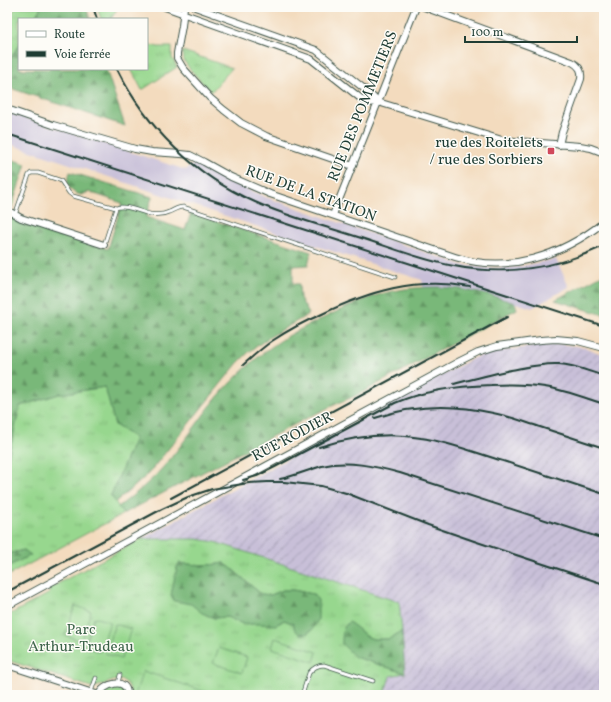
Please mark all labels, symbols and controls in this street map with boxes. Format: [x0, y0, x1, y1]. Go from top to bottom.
legend [18, 18, 148, 70]
scale bar [465, 18, 577, 44]
text: 100 m [471, 25, 504, 41]
text: Route [54, 27, 85, 43]
street label: RUE DES POMMETIERS [323, 28, 403, 185]
text: Voie ferrée [54, 47, 111, 63]
place label: rue des Roitelets / rue des Sorbiers [430, 133, 543, 171]
marker: rue des Roitelets / rue des Sorbiers [546, 146, 556, 156]
street label: RUE DE LA STATION [242, 161, 379, 228]
street label: RUE RODIER [248, 407, 337, 468]
park label: Parc Arthur-Trudeau [28, 620, 134, 658]

